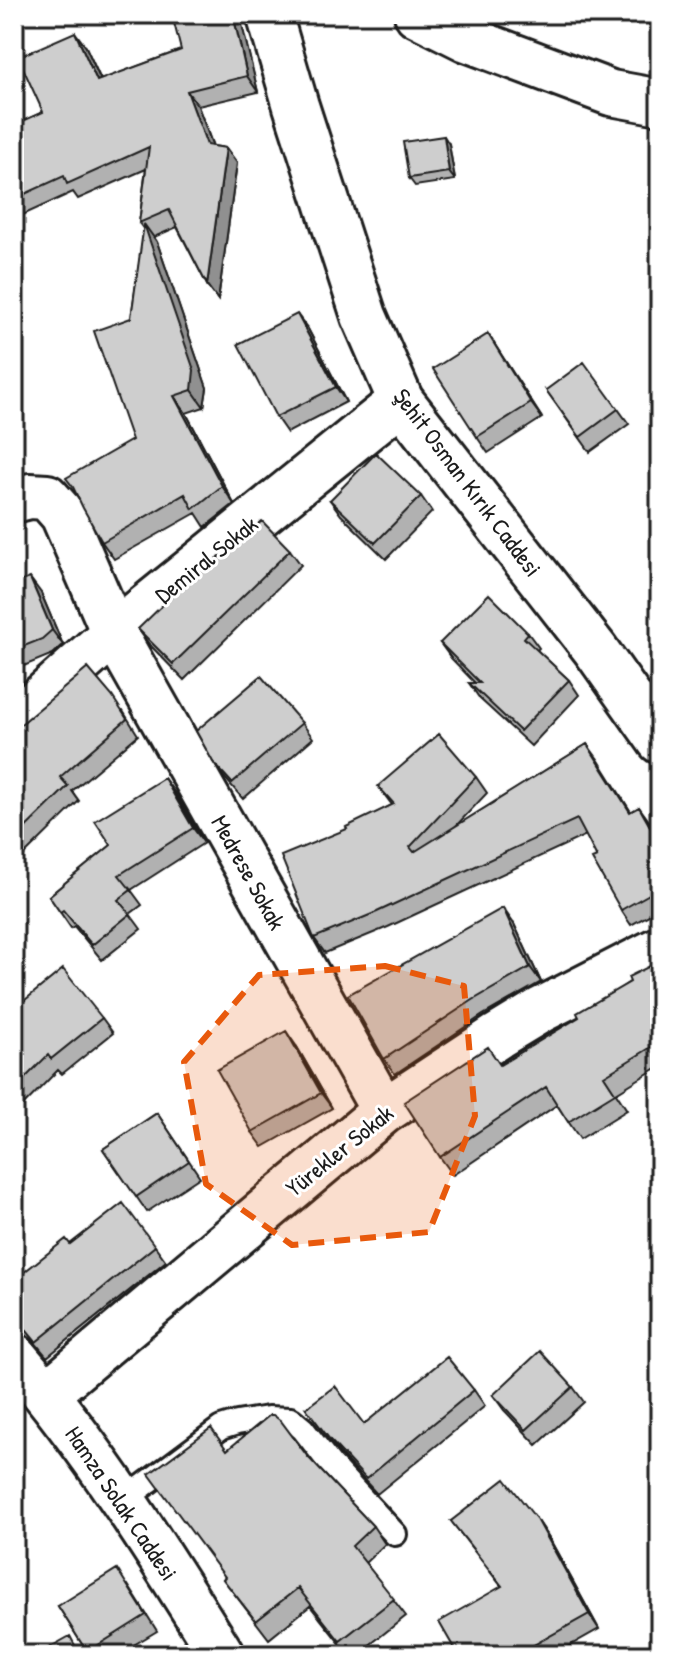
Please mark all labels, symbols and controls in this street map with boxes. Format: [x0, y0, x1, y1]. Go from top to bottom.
street label: Şehit Osman Kırık Caddesi [387, 381, 549, 583]
street label: Demiral Sokak [148, 508, 264, 610]
street label: Medrese Sokak [204, 809, 294, 935]
street label: Yürekler Sokak [279, 1097, 399, 1203]
street label: Hamza Solak Caddesi [59, 1420, 185, 1586]

